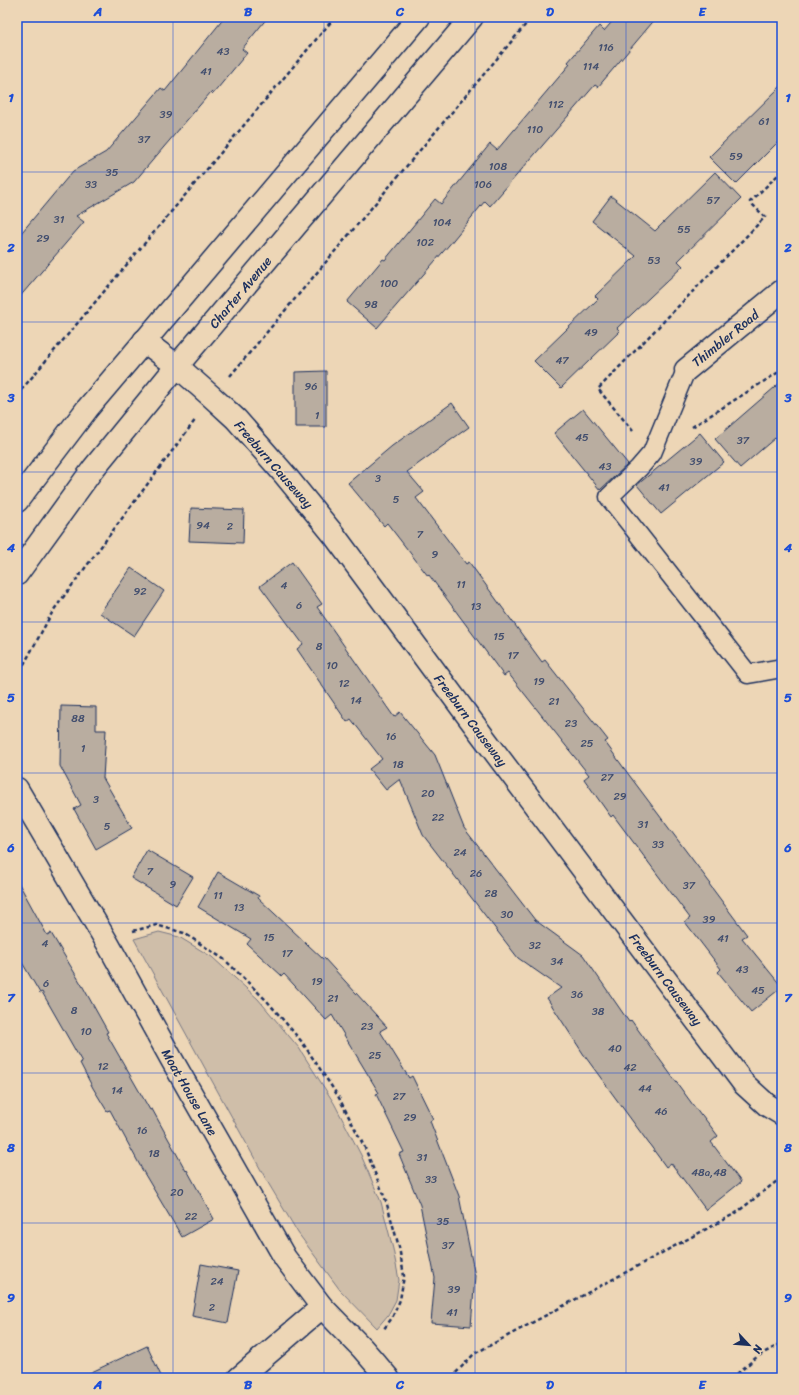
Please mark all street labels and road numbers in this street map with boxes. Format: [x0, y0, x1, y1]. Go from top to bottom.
street label: Charter Avenue [203, 251, 278, 334]
street label: Thimbler Road [686, 303, 765, 373]
street label: Freeburn Causeway [228, 415, 319, 514]
street label: Freeburn Causeway [428, 669, 513, 772]
street label: Freeburn Causeway [623, 928, 708, 1031]
street label: Moat House Lane [155, 1044, 224, 1141]

